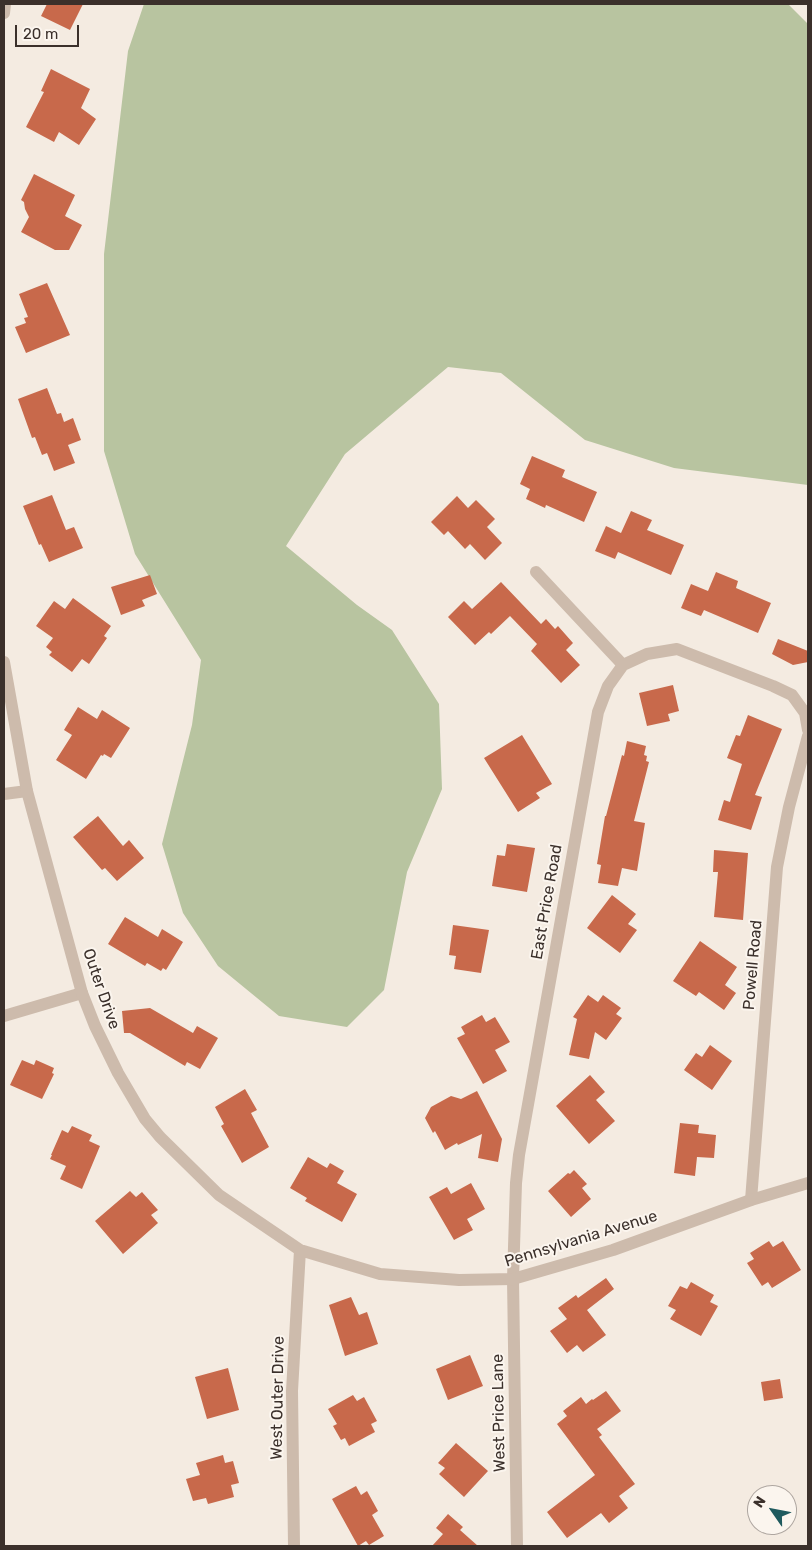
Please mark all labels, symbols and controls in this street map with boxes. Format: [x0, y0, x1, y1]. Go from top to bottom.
scale bar [18, 15, 81, 47]
text: 20 m [23, 25, 58, 43]
street label: East Price Road [527, 843, 567, 961]
street label: Powell Road [740, 919, 766, 1011]
street label: Outer Drive [78, 946, 124, 1032]
street label: Pennsylvania Avenue [502, 1207, 660, 1271]
street label: West Outer Drive [267, 1336, 289, 1460]
street label: West Price Lane [488, 1354, 510, 1472]
north arrow [747, 1485, 797, 1535]
text: N [750, 1493, 770, 1511]

